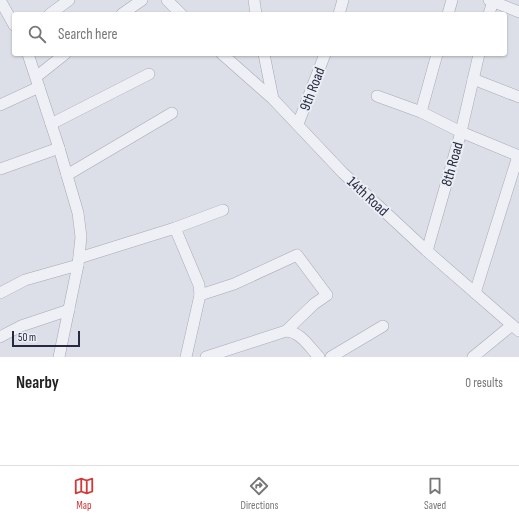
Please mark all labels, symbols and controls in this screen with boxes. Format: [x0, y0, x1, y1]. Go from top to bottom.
search box [12, 12, 507, 56]
icon: search [26, 23, 48, 45]
text: Search here [58, 25, 118, 44]
street label: 9th Road [296, 65, 329, 114]
street label: 8th Road [437, 140, 468, 188]
street label: 14th Road [343, 172, 392, 220]
scale bar [12, 329, 80, 348]
text: 50 m [18, 331, 36, 344]
text: Nearby [16, 373, 59, 393]
text: 0 results [465, 375, 503, 391]
tab: Map [73, 475, 95, 512]
tab: Directions [241, 475, 278, 512]
tab: Saved [424, 475, 446, 512]

